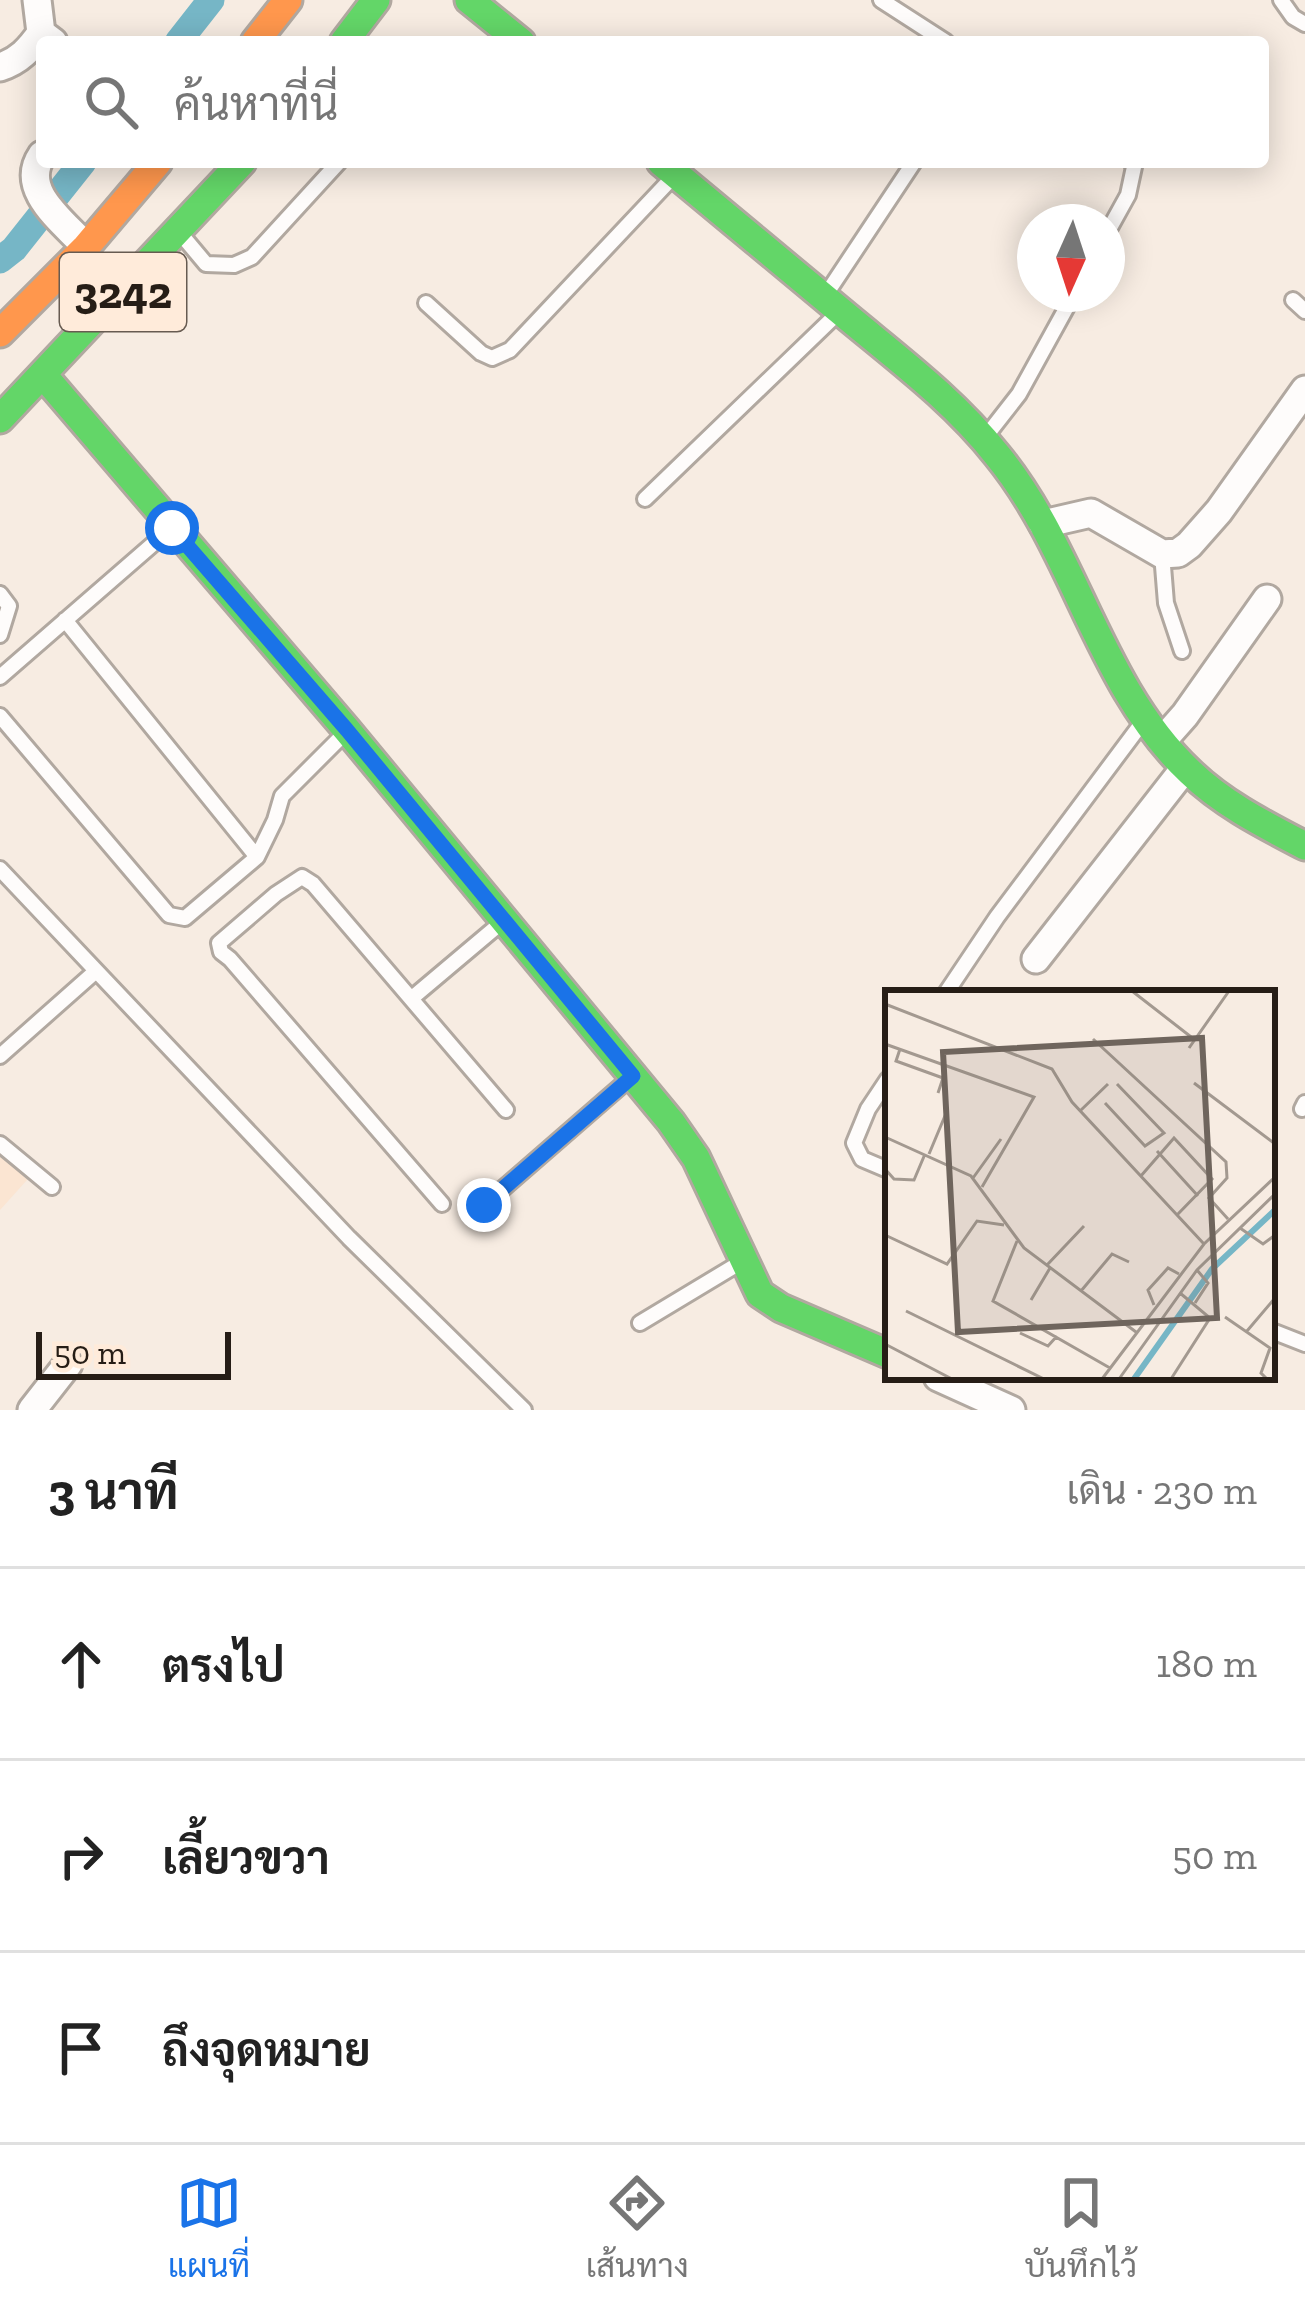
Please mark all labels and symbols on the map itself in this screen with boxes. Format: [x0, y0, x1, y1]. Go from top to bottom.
north arrow [1017, 204, 1125, 312]
road number: 3242 [60, 253, 186, 331]
route start [145, 501, 199, 555]
inset map [885, 990, 1275, 1380]
route end [457, 1178, 511, 1232]
scale bar [36, 1326, 231, 1379]

